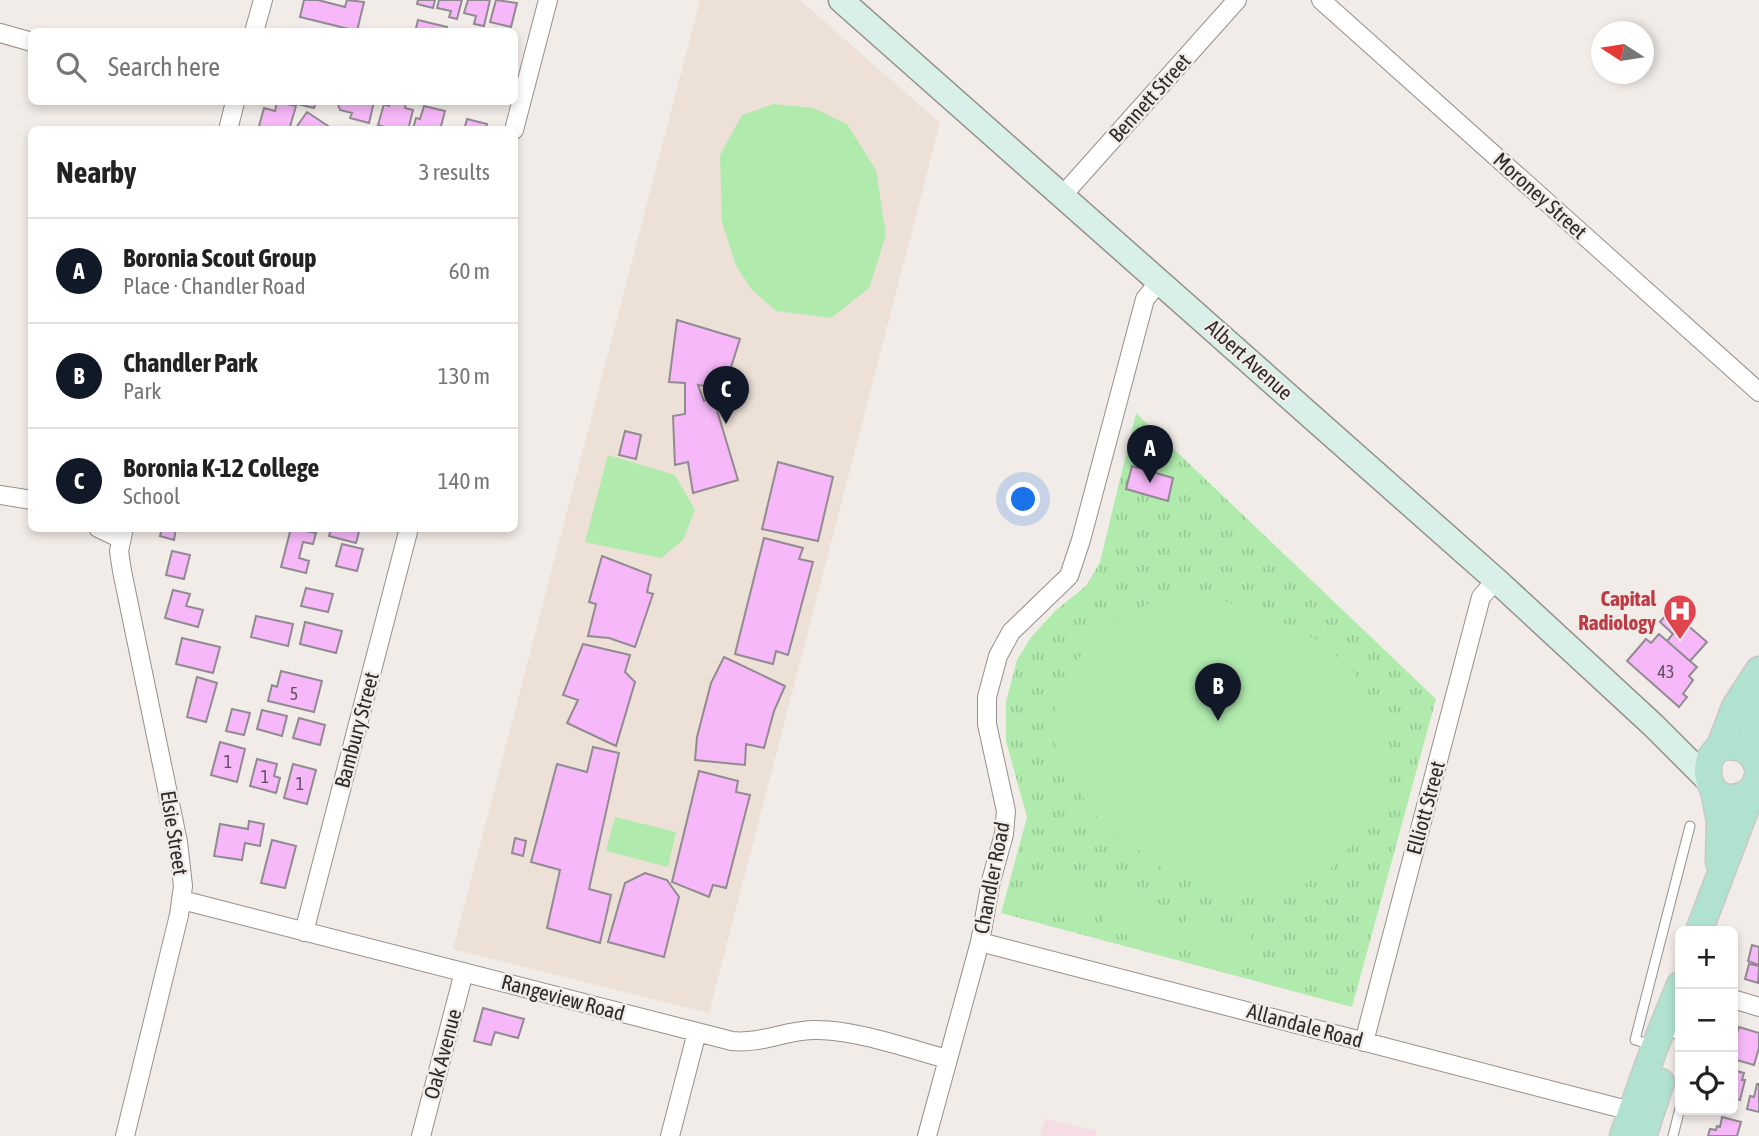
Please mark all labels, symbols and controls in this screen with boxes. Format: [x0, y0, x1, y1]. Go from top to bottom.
north arrow [1591, 21, 1654, 84]
search box [28, 28, 518, 105]
icon: search [52, 48, 90, 86]
street label: Bennett Street [1103, 48, 1195, 146]
text: Search here [108, 52, 220, 82]
street label: Moroney Street [1489, 147, 1592, 243]
text: Nearby [56, 155, 136, 189]
text: 3 results [419, 159, 490, 185]
text: Boronia Scout Group [123, 243, 317, 273]
text: A [73, 258, 85, 284]
text: 60 m [449, 258, 490, 284]
text: Place · Chandler Road [123, 273, 306, 299]
street label: Albert Avenue [1201, 314, 1298, 404]
text: Chandler Park [123, 348, 257, 378]
text: B [74, 363, 84, 389]
text: 130 m [438, 363, 490, 389]
pin: C [703, 366, 749, 424]
text: Park [123, 378, 161, 404]
pin: A [1127, 425, 1173, 483]
text: Boronia K-12 College [123, 453, 319, 483]
text: C [74, 468, 84, 494]
text: 140 m [438, 468, 490, 494]
your location [1006, 482, 1040, 516]
text: School [123, 483, 180, 509]
place label: Capital Radiology [1578, 586, 1656, 634]
hospital icon: Capital Radiology [1661, 592, 1699, 641]
house number: 43 [1658, 661, 1674, 682]
pin: B [1195, 663, 1241, 721]
street label: Bambury Street [329, 669, 383, 790]
house number: 5 [290, 683, 298, 704]
house number: 1 [224, 751, 232, 772]
street label: Elliott Street [1401, 758, 1449, 857]
house number: 1 [261, 766, 269, 787]
house number: 1 [296, 773, 304, 794]
street label: Elsie Street [156, 789, 194, 877]
street label: Chandler Road [968, 820, 1014, 936]
map controls [1675, 926, 1738, 1115]
button: + [1675, 926, 1738, 989]
street label: Rangeview Road [499, 969, 628, 1025]
button: − [1675, 989, 1738, 1052]
street label: Allandale Road [1245, 998, 1366, 1052]
street label: Oak Avenue [419, 1006, 466, 1101]
button: locate [1675, 1052, 1738, 1115]

